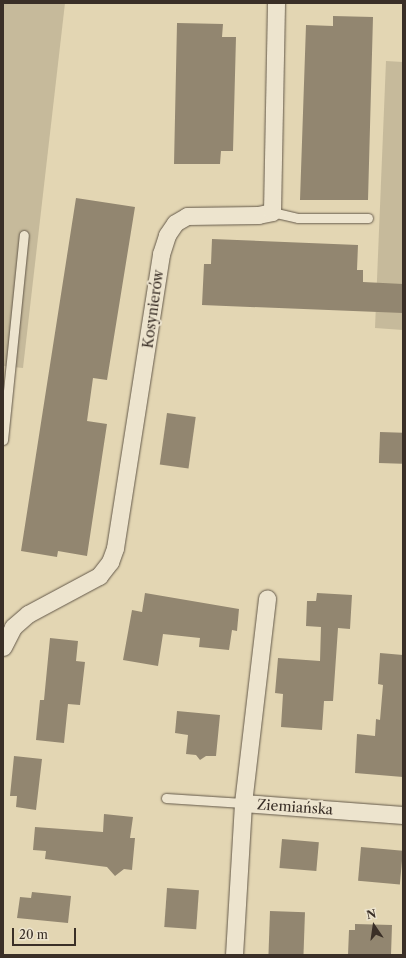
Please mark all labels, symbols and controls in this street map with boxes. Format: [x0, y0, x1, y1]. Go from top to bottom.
street label: Kosynierów [139, 269, 167, 349]
street label: Ziemiańska [256, 796, 334, 818]
north arrow [354, 906, 394, 946]
text: N [365, 906, 378, 922]
scale bar [14, 920, 78, 946]
text: 20 m [19, 927, 48, 942]

